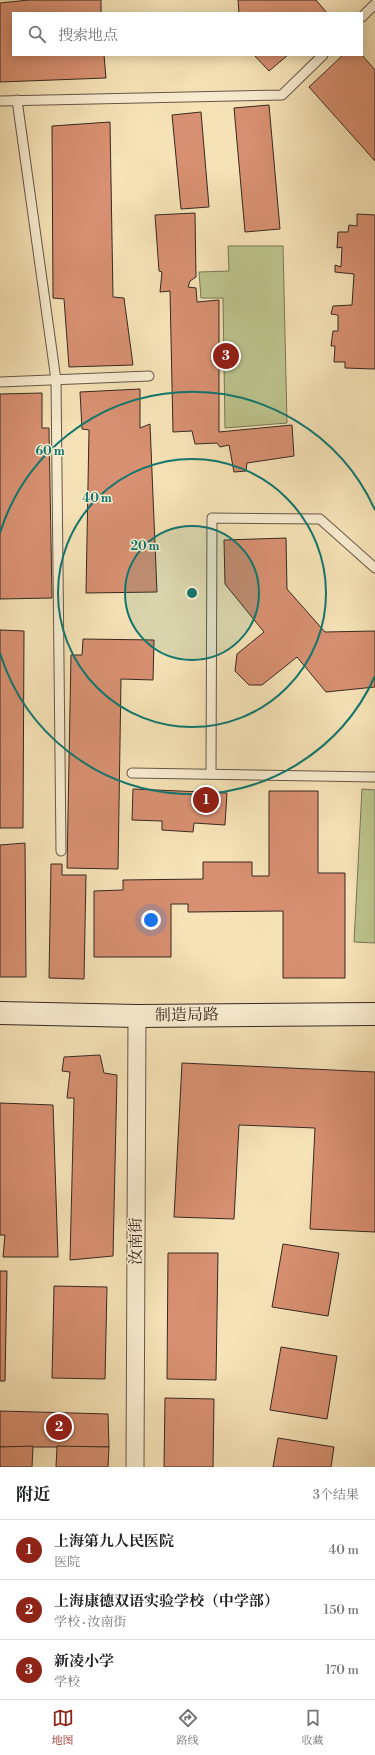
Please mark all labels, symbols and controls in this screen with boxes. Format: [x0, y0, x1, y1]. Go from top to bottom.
search box [12, 12, 363, 56]
icon: search [26, 23, 48, 45]
text: 搜索地点 [58, 26, 118, 45]
pin: 3 [213, 341, 239, 371]
text: 60 m [35, 444, 65, 459]
text: 40 m [82, 491, 112, 506]
text: 20 m [130, 539, 160, 554]
centre of rings [185, 586, 199, 600]
pin: 1 [193, 785, 219, 815]
your location [141, 910, 161, 930]
street label: 制造局路 [155, 1004, 219, 1026]
street label: 汝南街 [126, 1217, 146, 1265]
pin: 2 [46, 1412, 72, 1442]
text: 附近 [16, 1484, 50, 1506]
text: 3个结果 [313, 1487, 359, 1503]
text: 上海第九人民医院 [54, 1532, 174, 1551]
text: 1 [26, 1542, 32, 1558]
text: 40 m [329, 1542, 359, 1558]
text: 医院 [54, 1554, 80, 1570]
text: 上海康德双语实验学校（中学部） [54, 1592, 279, 1611]
text: 2 [25, 1602, 33, 1618]
text: 150 m [324, 1602, 359, 1618]
text: 学校 · 汝南街 [54, 1614, 127, 1630]
text: 新凌小学 [54, 1652, 114, 1671]
text: 3 [25, 1662, 33, 1678]
text: 170 m [325, 1662, 359, 1678]
text: 学校 [54, 1674, 80, 1690]
tab: 地图 [52, 1707, 74, 1748]
tab: 路线 [177, 1707, 199, 1748]
tab: 收藏 [302, 1707, 324, 1748]

